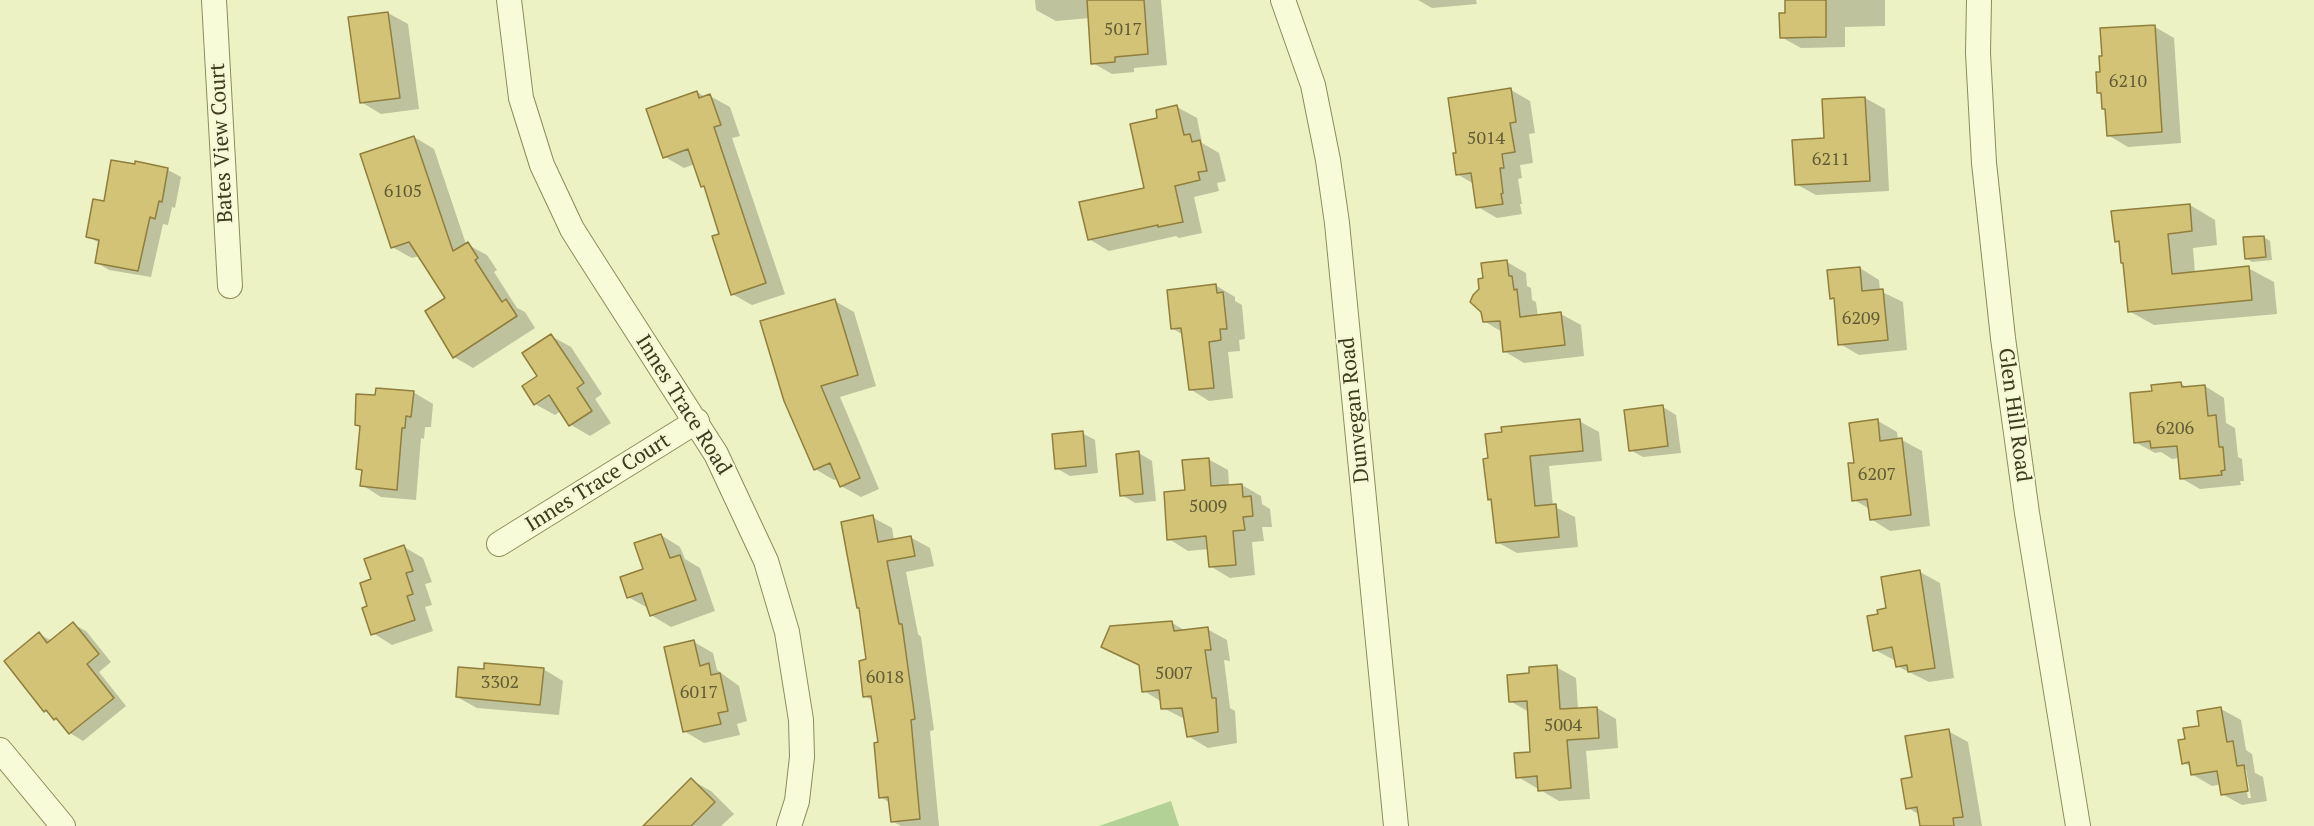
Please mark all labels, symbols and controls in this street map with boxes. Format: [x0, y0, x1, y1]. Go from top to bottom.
house number: 5017 [1104, 19, 1142, 41]
street label: Bates View Court [205, 62, 239, 224]
house number: 6210 [2109, 71, 2147, 93]
house number: 5014 [1467, 128, 1505, 150]
house number: 6211 [1812, 149, 1850, 171]
house number: 6105 [384, 181, 422, 203]
house number: 6209 [1842, 308, 1880, 330]
street label: Innes Trace Road [630, 330, 736, 480]
street label: Dunvegan Road [1335, 336, 1375, 484]
street label: Glen Hill Road [1992, 346, 2036, 484]
house number: 6206 [2156, 418, 2194, 440]
street label: Innes Trace Court [521, 428, 675, 538]
house number: 6207 [1858, 464, 1896, 486]
house number: 5009 [1189, 496, 1227, 518]
house number: 5007 [1155, 663, 1193, 685]
house number: 6018 [866, 667, 904, 689]
house number: 3302 [481, 672, 519, 694]
house number: 6017 [680, 682, 718, 704]
house number: 5004 [1544, 715, 1582, 737]

